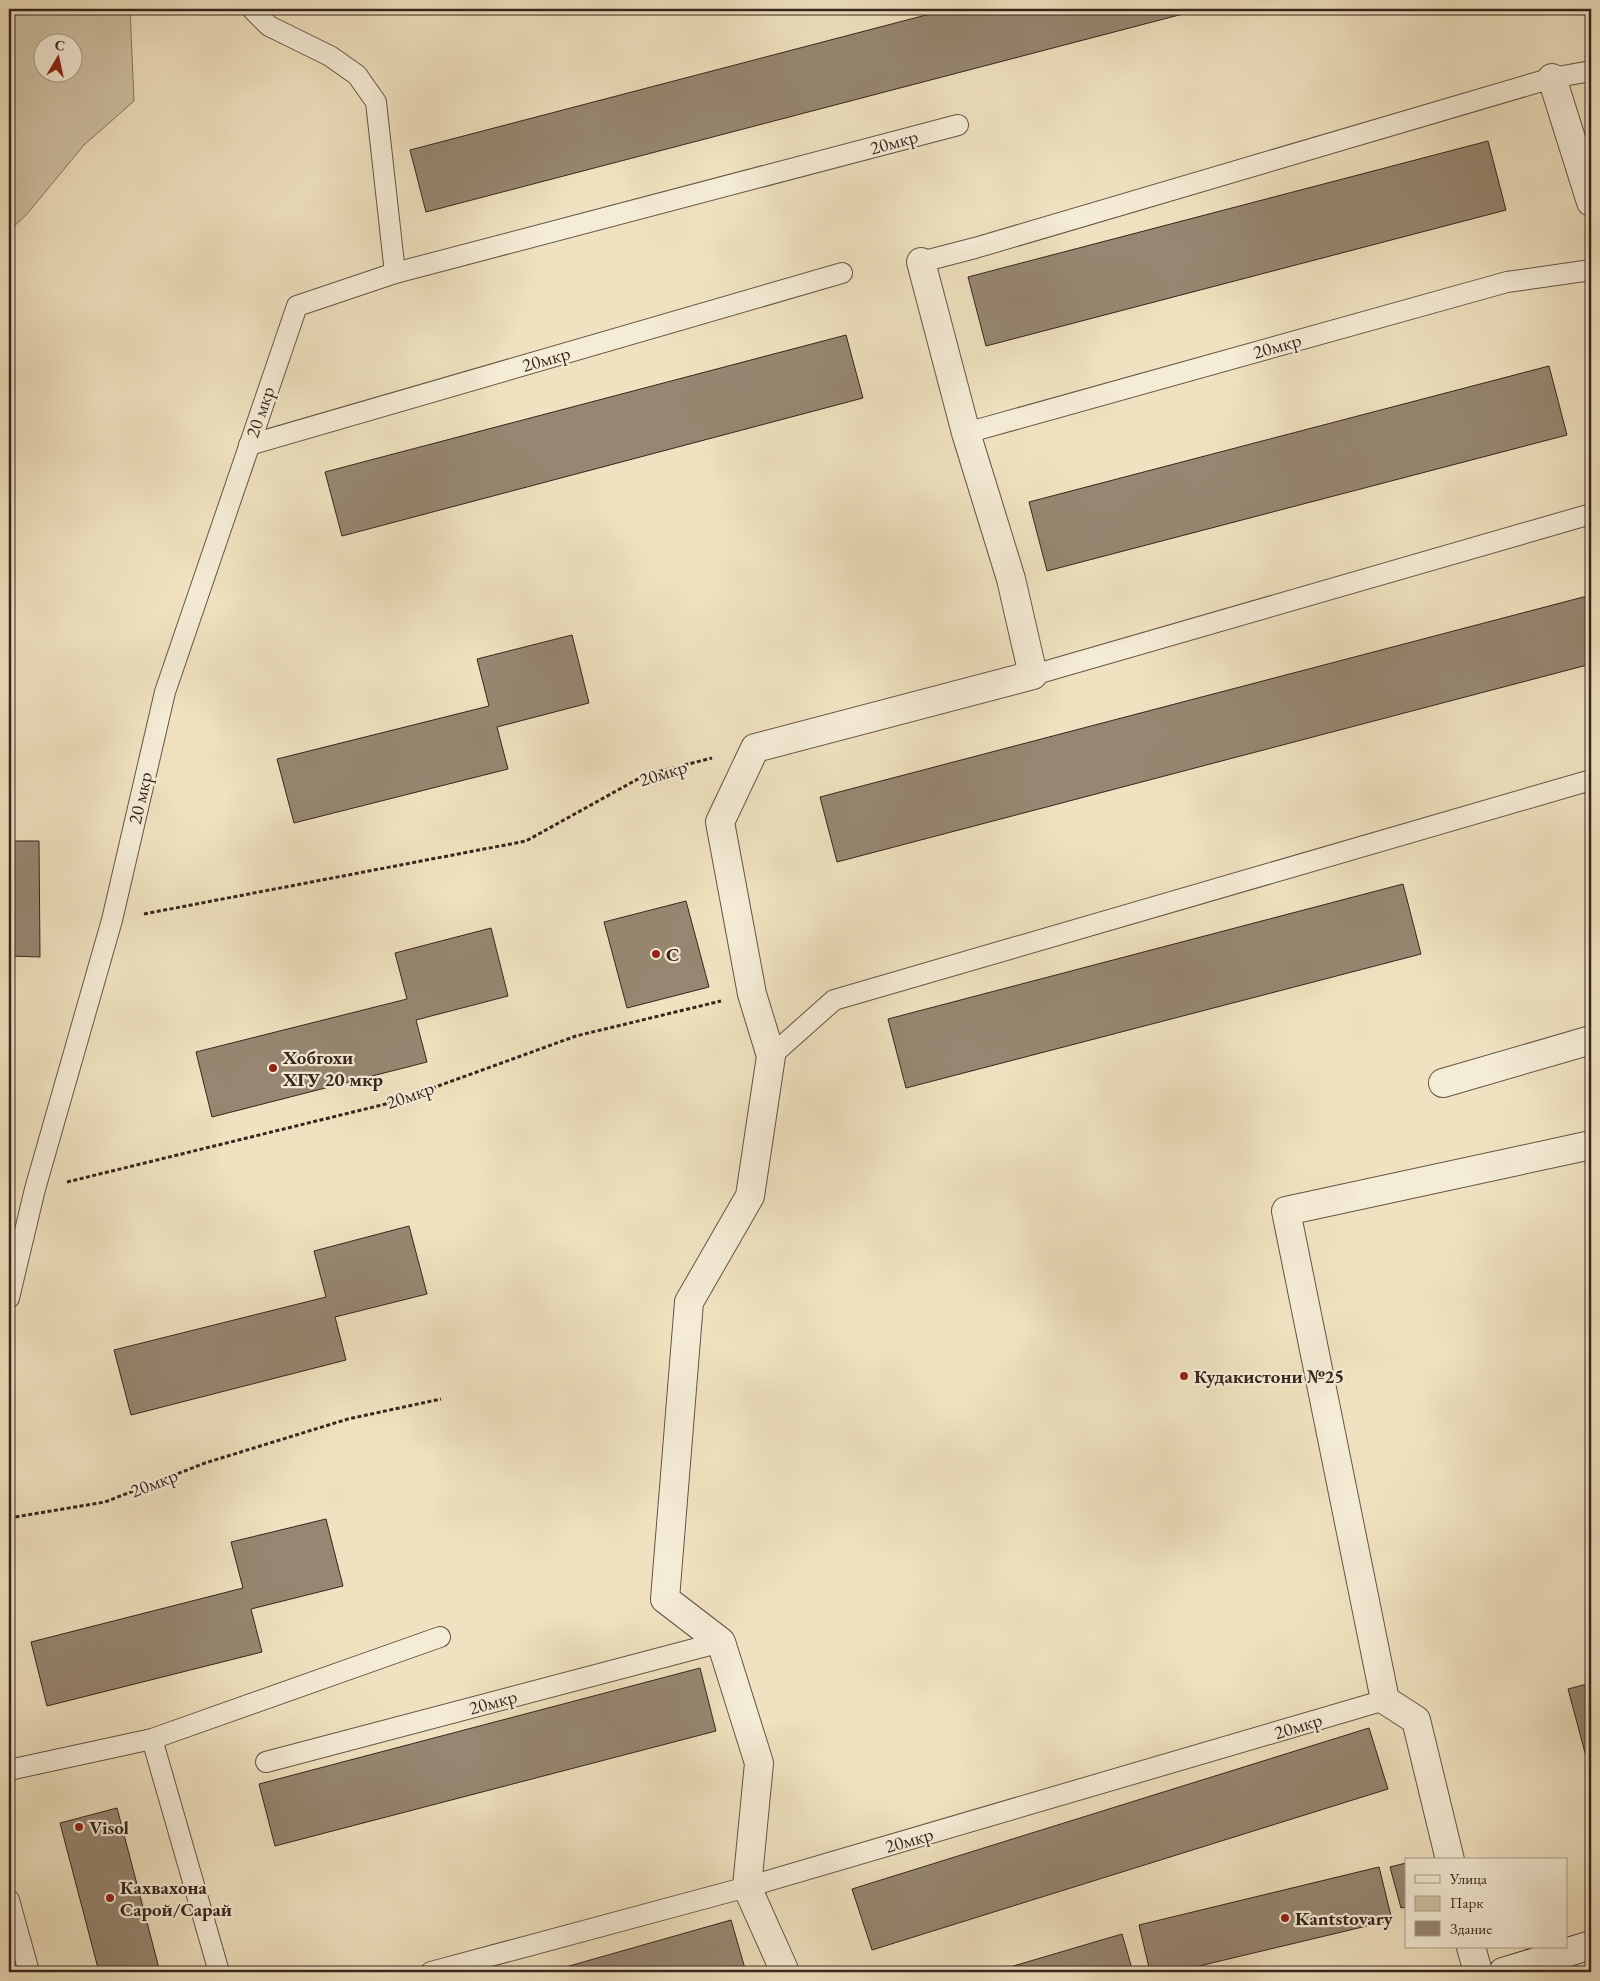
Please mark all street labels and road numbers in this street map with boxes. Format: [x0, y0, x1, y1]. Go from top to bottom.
street label: 20мкр [867, 124, 921, 160]
street label: 20мкр [1250, 327, 1304, 365]
street label: 20мкр [519, 340, 573, 378]
street label: 20 мкр [240, 383, 280, 441]
street label: 20мкр [636, 754, 690, 792]
street label: 20 мкр [122, 769, 158, 827]
street label: 20мкр [383, 1075, 437, 1115]
street label: 20мкр [127, 1462, 182, 1503]
street label: 20мкр [466, 1684, 520, 1720]
street label: 20мкр [1271, 1707, 1325, 1745]
street label: 20мкр [882, 1821, 936, 1859]

